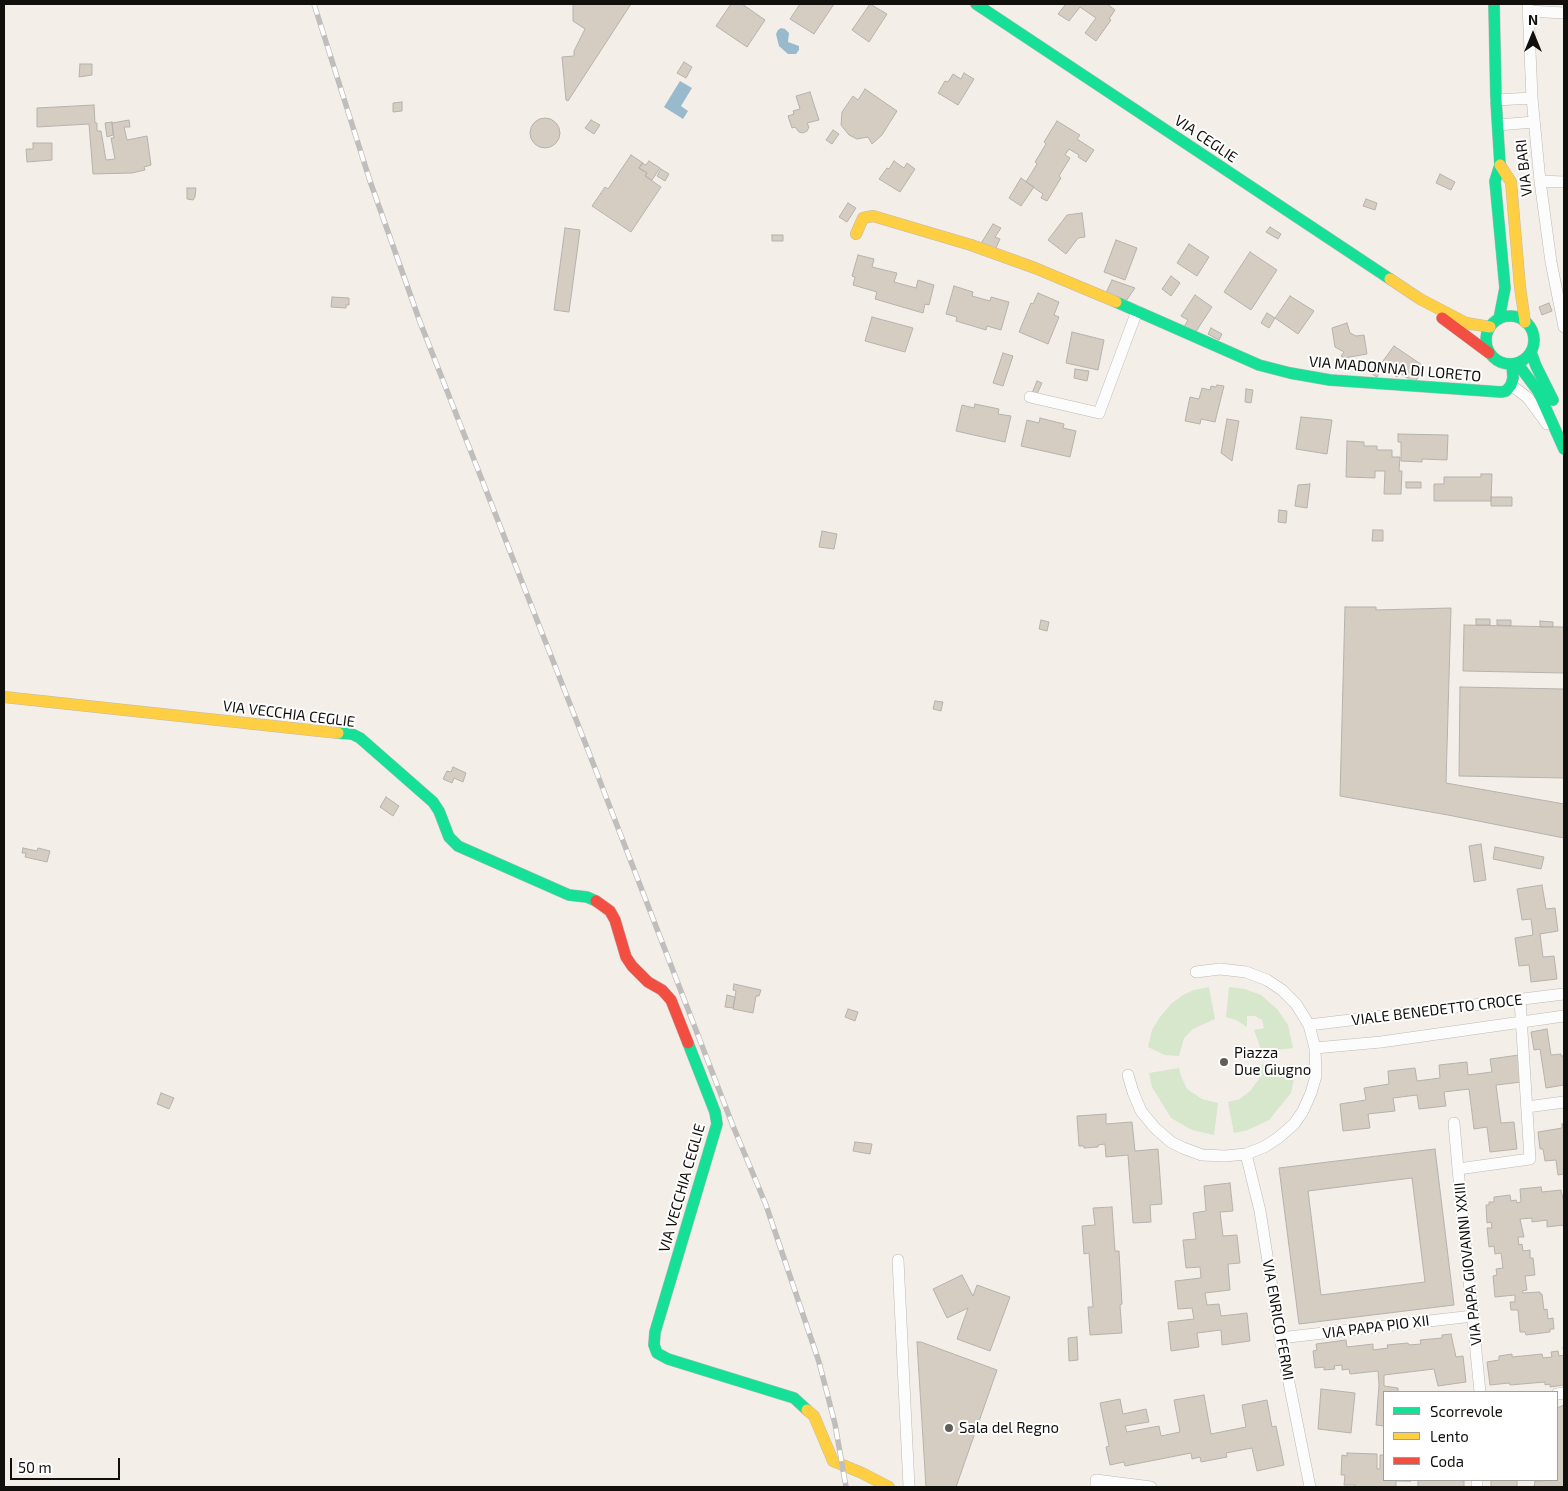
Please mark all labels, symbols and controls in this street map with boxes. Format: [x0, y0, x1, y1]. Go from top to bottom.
north arrow [1508, 10, 1558, 60]
text: N [1528, 11, 1538, 28]
street label: VIA CEGLIE [1171, 111, 1241, 167]
street label: VIA BARI [1512, 138, 1536, 198]
street label: VIA MADONNA DI LORETO [1308, 352, 1482, 386]
street label: VIA VECCHIA CEGLIE [222, 697, 356, 731]
street label: VIALE BENEDETTO CROCE [1350, 991, 1524, 1029]
place label: Piazza Due Giugno [1234, 1044, 1311, 1079]
marker: Piazza Due Giugno [1218, 1056, 1230, 1068]
street label: VIA VECCHIA CEGLIE [655, 1122, 709, 1254]
street label: VIA PAPA GIOVANNI XXIII [1450, 1181, 1486, 1347]
street label: VIA ENRICO FERMI [1259, 1258, 1297, 1382]
street label: VIA PAPA PIO XII [1322, 1312, 1430, 1342]
legend [1383, 1391, 1558, 1481]
text: Scorrevole [1430, 1402, 1503, 1420]
place label: Sala del Regno [959, 1419, 1059, 1437]
marker: Sala del Regno [943, 1422, 955, 1434]
text: Lento [1430, 1427, 1469, 1445]
scale bar [12, 1448, 122, 1480]
text: Coda [1430, 1452, 1464, 1470]
text: 50 m [18, 1458, 52, 1476]

